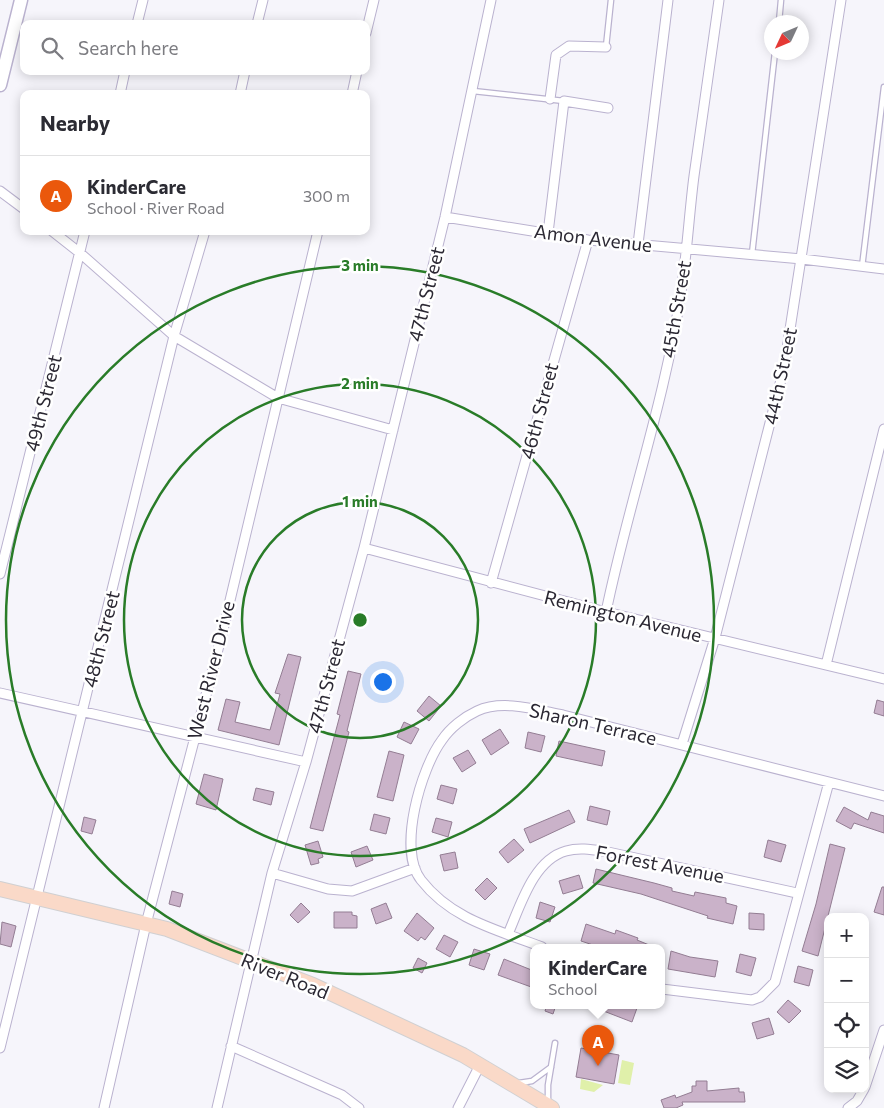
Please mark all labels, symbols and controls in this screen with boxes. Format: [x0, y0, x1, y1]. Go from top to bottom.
north arrow [764, 15, 809, 60]
search box [20, 20, 370, 75]
icon: search [38, 34, 66, 62]
text: Search here [78, 36, 178, 59]
text: Nearby [40, 110, 110, 135]
text: KinderCare [87, 175, 186, 198]
text: A [50, 186, 62, 205]
text: 300 m [303, 186, 350, 205]
text: School · River Road [87, 198, 225, 217]
street label: Amon Avenue [533, 219, 653, 256]
street label: 47th Street [403, 244, 448, 344]
text: 3 min [341, 256, 379, 274]
street label: 45th Street [656, 258, 695, 359]
street label: 44th Street [758, 325, 801, 427]
street label: 49th Street [19, 352, 66, 454]
street label: 46th Street [515, 360, 562, 462]
text: 2 min [341, 374, 379, 392]
text: 1 min [342, 492, 378, 510]
street label: Remington Avenue [542, 585, 704, 646]
street label: 48th Street [77, 588, 124, 690]
street label: West River Drive [182, 598, 239, 742]
centre of rings [351, 611, 369, 629]
street label: 47th Street [302, 636, 349, 736]
your location [370, 669, 396, 695]
street label: Sharon Terrace [527, 698, 659, 749]
street label: Forrest Avenue [594, 840, 726, 887]
map controls [824, 913, 869, 1093]
button: + [824, 913, 869, 958]
popup [530, 944, 665, 1009]
street label: River Road [238, 948, 332, 1004]
text: KinderCare [548, 956, 647, 979]
button: − [824, 958, 869, 1003]
text: School [548, 979, 598, 998]
button: locate [824, 1003, 869, 1048]
pin: A [582, 1025, 614, 1066]
button: layers [824, 1048, 869, 1093]

